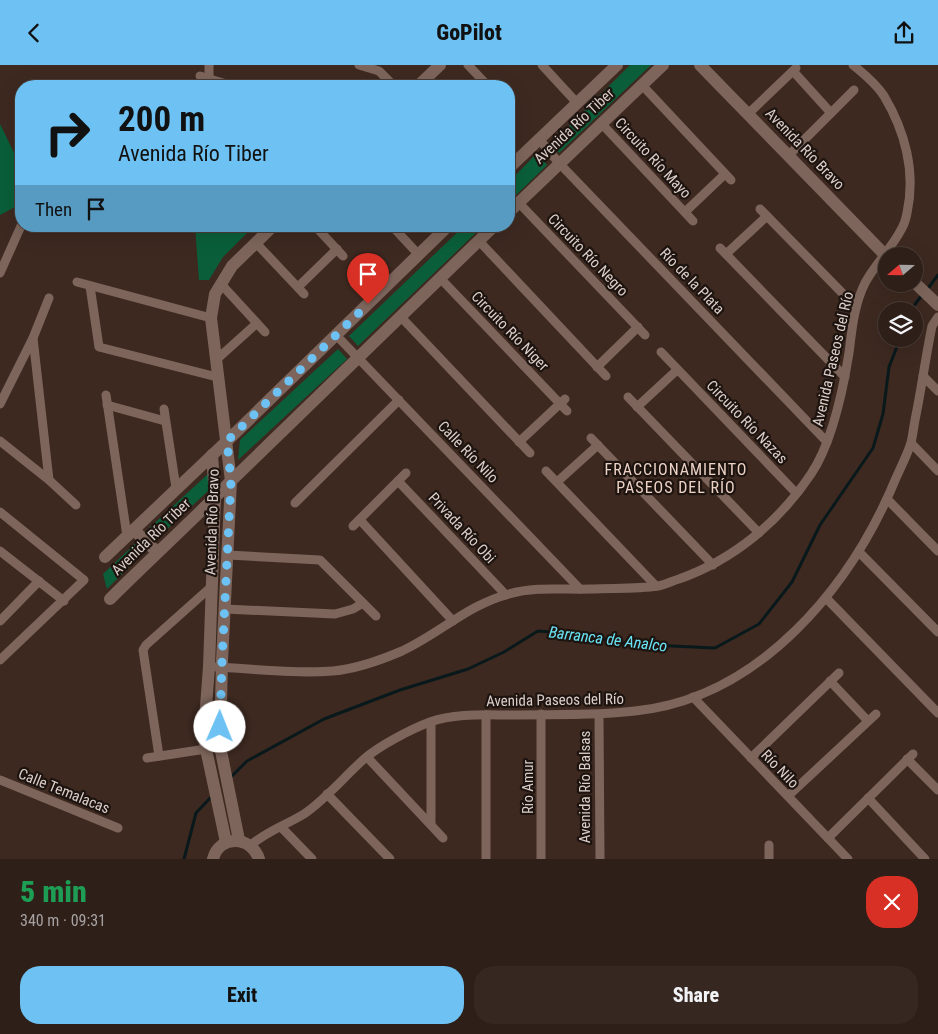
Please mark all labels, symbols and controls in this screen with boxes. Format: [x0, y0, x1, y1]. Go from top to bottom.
icon: back [20, 19, 48, 47]
icon: share [890, 19, 918, 47]
text: GoPilot [436, 20, 502, 45]
street label: Avenida Río Tiber [530, 84, 618, 168]
text: 200 m [118, 99, 205, 140]
icon: right [35, 100, 100, 165]
street label: Avenida Río Bravo [762, 105, 848, 193]
street label: Circuito Río Mayo [611, 114, 695, 202]
text: Avenida Río Tiber [118, 141, 269, 166]
icon: arrive [82, 195, 110, 223]
text: Then [35, 198, 72, 221]
street label: Circuito Río Negro [544, 210, 632, 300]
street label: Río de la Plata [656, 244, 728, 318]
north arrow [878, 247, 922, 293]
map controls [878, 247, 923, 347]
pin [347, 253, 389, 304]
icon: arrive [354, 260, 382, 288]
street label: Circuito Río Niger [468, 288, 553, 375]
street label: Avenida Paseos del Río [809, 290, 857, 428]
button: layers [878, 302, 923, 347]
street label: Circuito Río Nazas [703, 377, 791, 467]
street label: Calle Río Nilo [434, 417, 502, 487]
district label: FRACCIONAMIENTO PASEOS DEL RÍO [605, 460, 747, 497]
street label: Avenida Río Bravo [201, 469, 223, 575]
street label: Privada Río Obi [425, 489, 499, 567]
street label: Avenida Río Tiber [108, 495, 195, 579]
water label: Barranca de Analco [548, 622, 669, 656]
street label: Avenida Paseos del Río [486, 690, 624, 710]
position arrow [193, 700, 245, 752]
street label: Avenida Río Balsas [576, 731, 594, 843]
street label: Río Nilo [757, 746, 803, 792]
street label: Río Amur [519, 759, 537, 814]
street label: Calle Temalacas [16, 764, 112, 818]
text: 5 min [20, 874, 87, 909]
button: close [866, 876, 918, 928]
text: 340 m · 09:31 [20, 911, 106, 930]
button: Exit [20, 966, 464, 1024]
button: Share [474, 966, 918, 1024]

